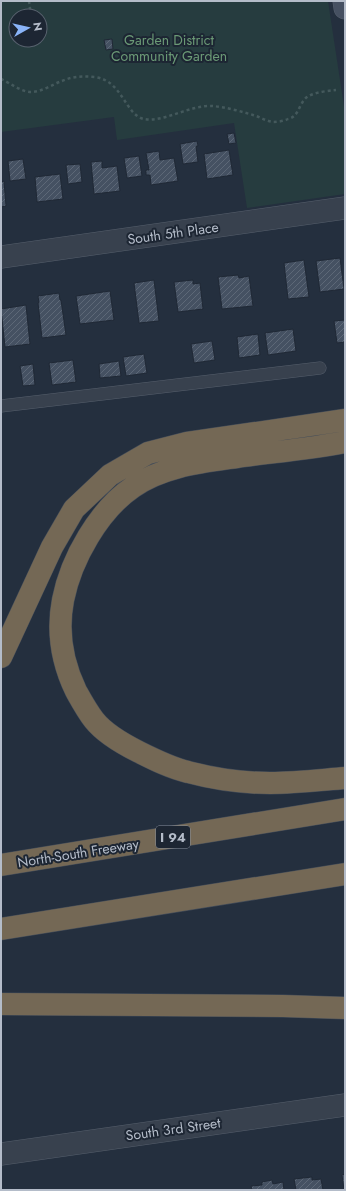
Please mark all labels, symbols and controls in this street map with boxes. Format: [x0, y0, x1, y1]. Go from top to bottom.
north arrow [8, 8, 48, 48]
text: N [29, 21, 46, 32]
park label: Garden District Community Garden [111, 30, 227, 66]
street label: South 5th Place [126, 217, 220, 249]
road number: I 94 [156, 826, 190, 848]
street label: North-South Freeway [16, 833, 141, 872]
street label: South 3rd Street [124, 1112, 222, 1146]

